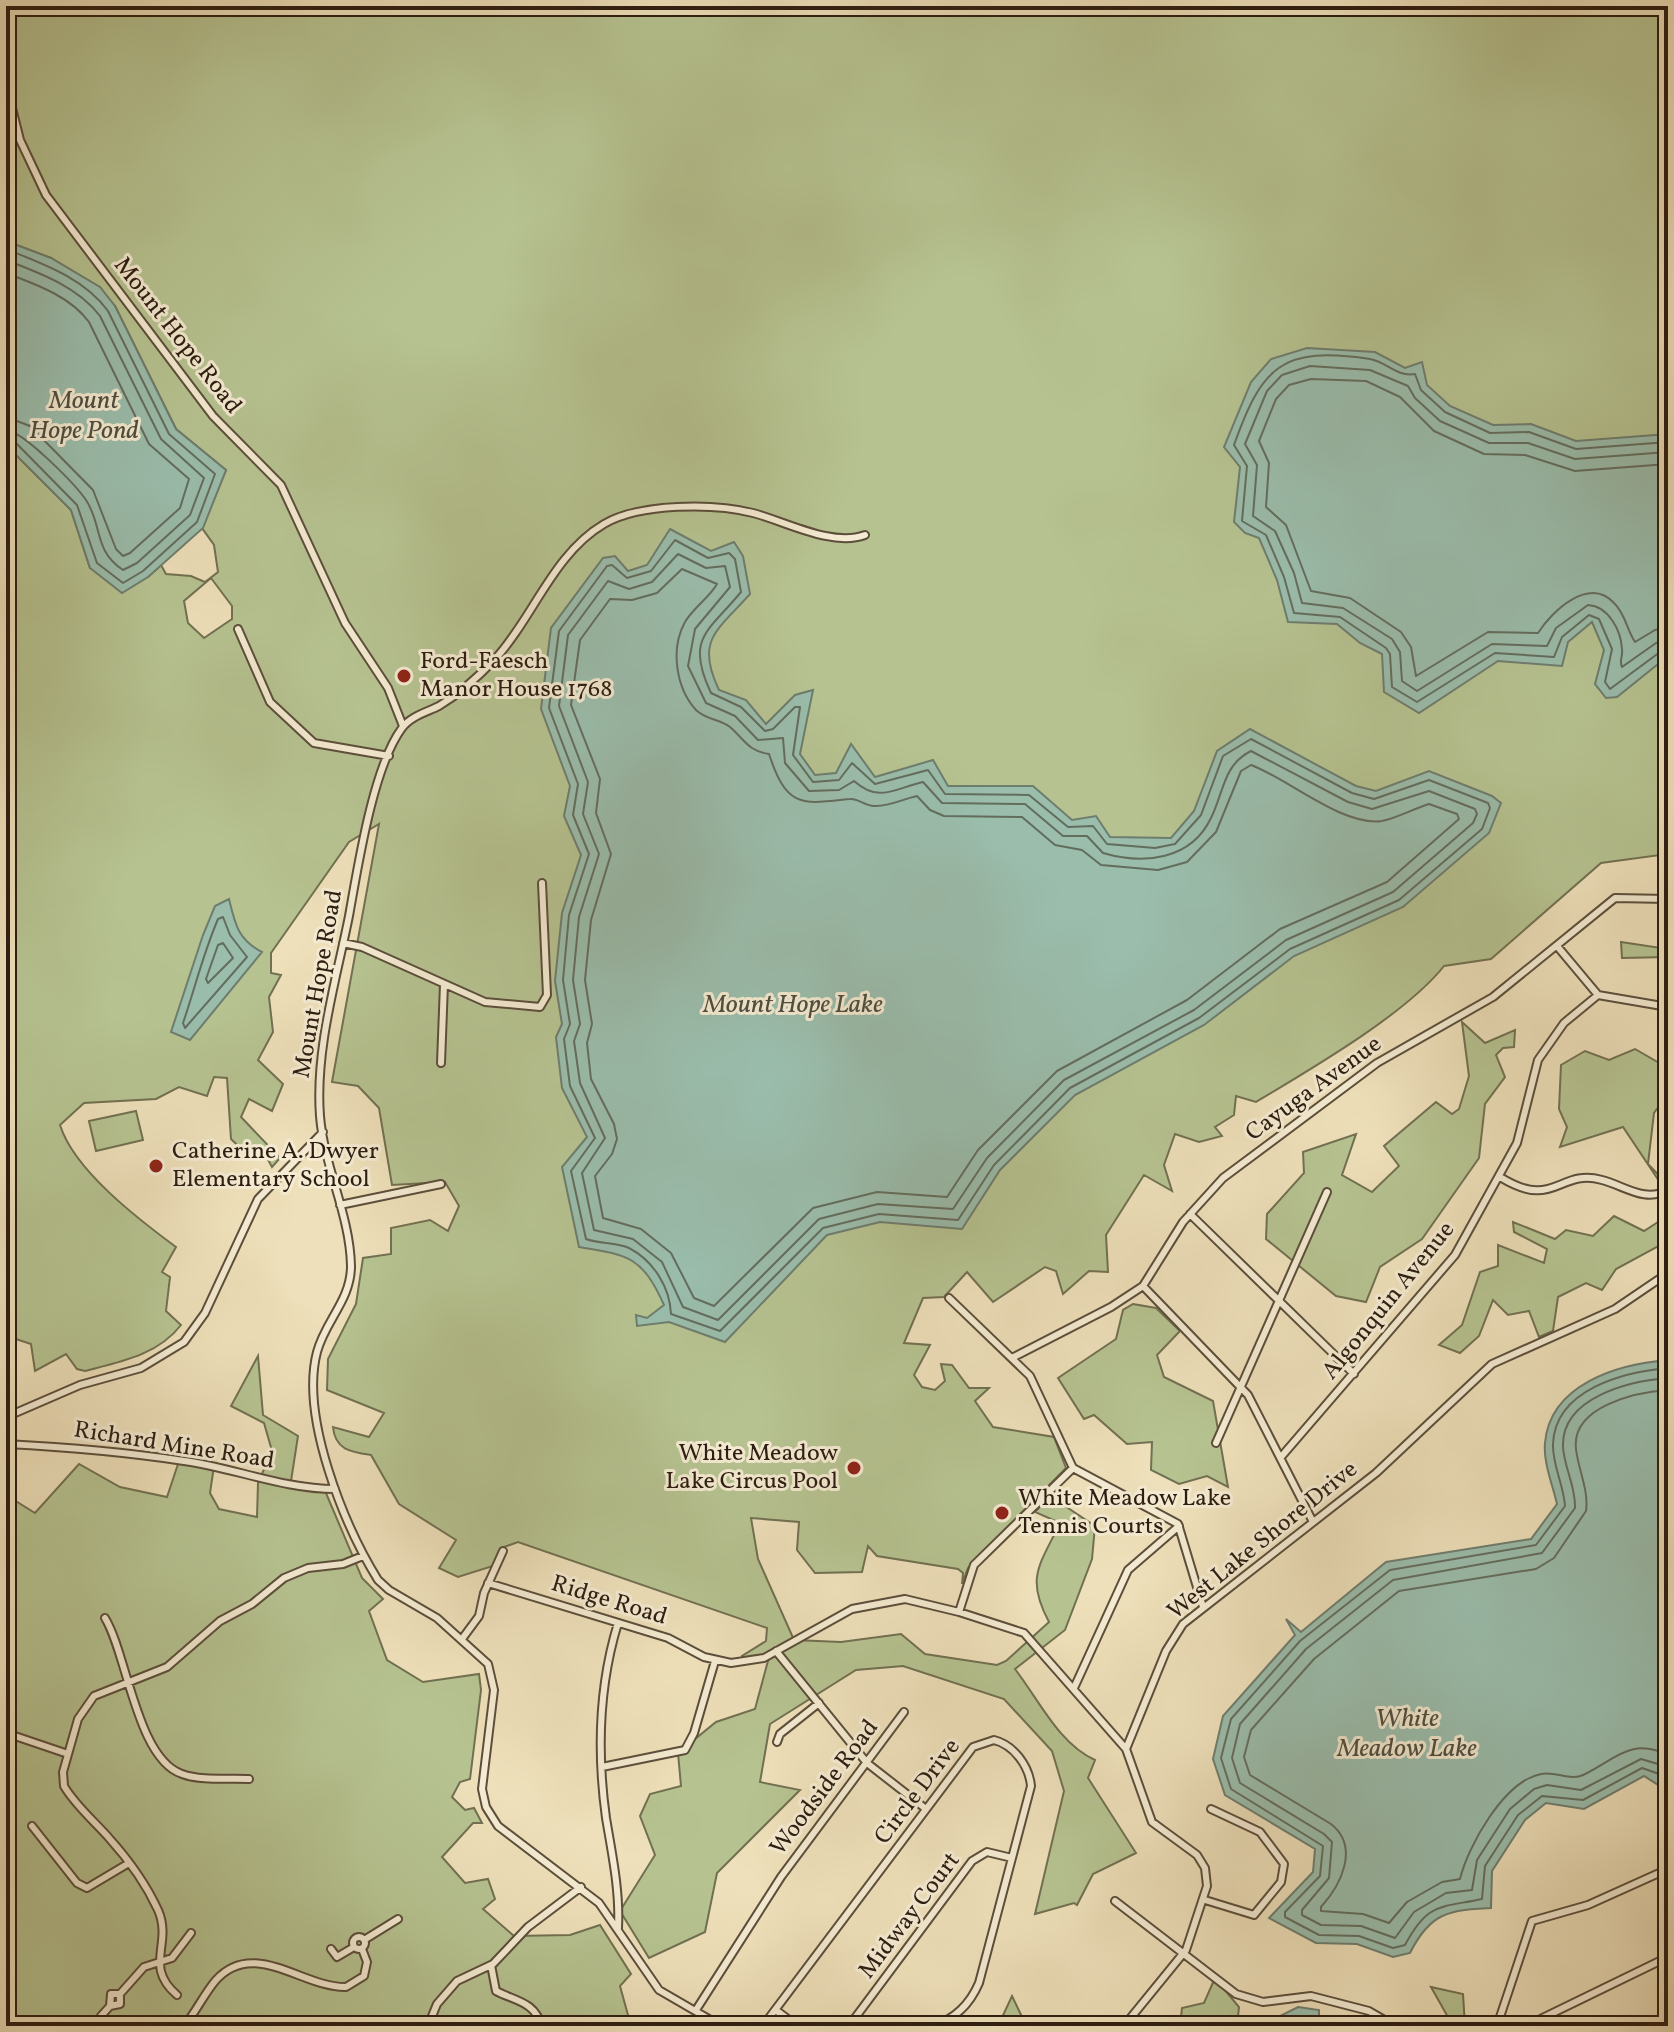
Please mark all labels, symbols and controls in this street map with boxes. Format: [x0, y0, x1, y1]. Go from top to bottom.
street label: Mount Hope Road [105, 250, 249, 422]
water label: Mount Hope Pond [29, 383, 139, 449]
place label: Ford-Faesch Manor House 1768 [420, 645, 612, 707]
marker: Ford-Faesch Manor House 1768 [395, 667, 413, 685]
street label: Mount Hope Road [286, 887, 352, 1081]
water label: Mount Hope Lake [702, 987, 883, 1023]
street label: Cayuga Avenue [1239, 1028, 1389, 1150]
place label: Catherine A. Dwyer Elementary School [172, 1135, 379, 1197]
marker: Catherine A. Dwyer Elementary School [147, 1157, 165, 1175]
street label: Algonquin Avenue [1314, 1215, 1464, 1387]
street label: Richard Mine Road [71, 1413, 277, 1479]
place label: White Meadow Lake Circus Pool [665, 1437, 838, 1499]
street label: West Lake Shore Drive [1160, 1453, 1366, 1629]
marker: White Meadow Lake Circus Pool [845, 1459, 863, 1477]
place label: White Meadow Lake Tennis Courts [1018, 1482, 1231, 1544]
marker: White Meadow Lake Tennis Courts [993, 1504, 1011, 1522]
street label: Ridge Road [547, 1567, 671, 1635]
water label: White Meadow Lake [1336, 1701, 1477, 1767]
street label: Woodside Road [762, 1713, 888, 1863]
street label: Circle Drive [867, 1732, 969, 1852]
street label: Midway Court [851, 1846, 969, 1986]

